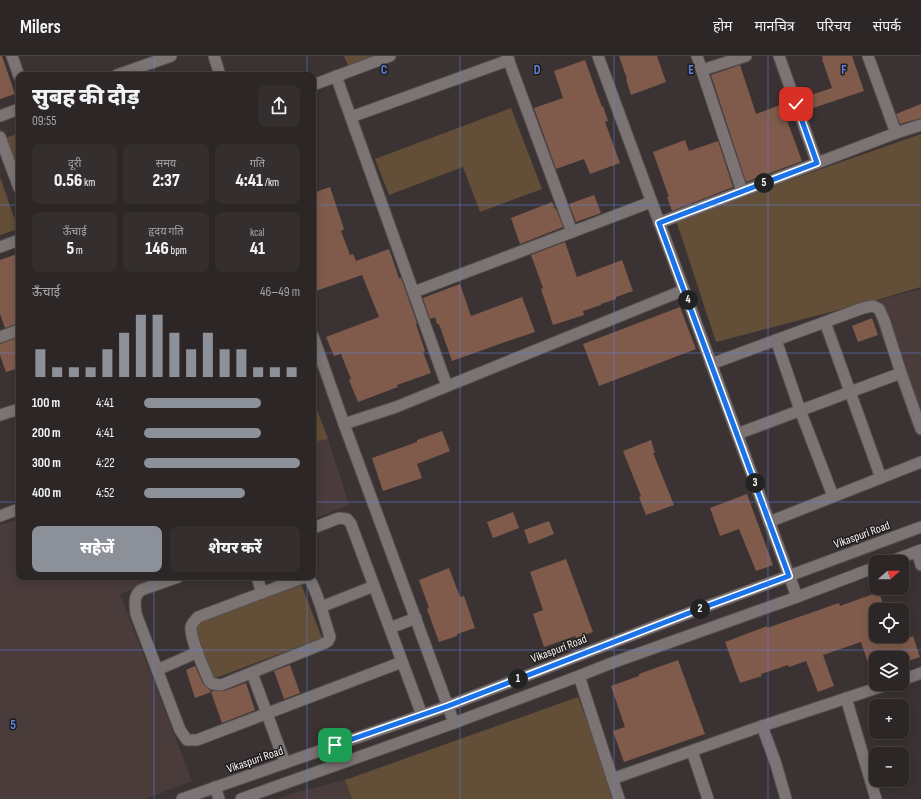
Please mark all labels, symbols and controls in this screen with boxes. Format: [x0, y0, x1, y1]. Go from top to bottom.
text: Milers [20, 16, 61, 39]
text: होम [713, 18, 732, 35]
text: मानचित्र [754, 18, 795, 35]
text: परिचय [817, 18, 851, 35]
text: संपर्क [873, 18, 901, 35]
text: C [381, 62, 388, 78]
text: D [534, 62, 541, 78]
text: E [688, 62, 694, 78]
text: F [841, 62, 847, 78]
text: सुबह की दौड़ [32, 84, 139, 111]
button: share [258, 85, 300, 127]
pin [779, 87, 813, 121]
icon: check [785, 93, 807, 115]
text: 09:55 [32, 113, 56, 129]
text: दूरी [68, 157, 81, 170]
text: समय [156, 157, 176, 170]
text: गति [250, 157, 265, 170]
text: 0.56 [54, 171, 82, 191]
text: 2:37 [152, 171, 180, 191]
text: 4:41 [235, 171, 263, 191]
pin: 5 [754, 173, 774, 193]
text: km [82, 176, 95, 189]
text: /km [263, 176, 279, 189]
text: 5 [762, 176, 766, 189]
text: ऊँचाई [63, 225, 87, 238]
text: हृदय गति [148, 225, 184, 238]
text: kcal [250, 226, 265, 239]
text: 5 [66, 239, 74, 259]
text: 146 [145, 239, 169, 259]
text: 41 [250, 239, 265, 259]
text: m [74, 244, 83, 257]
text: bpm [169, 244, 187, 257]
text: ऊँचाई [32, 284, 60, 300]
text: 46–49 m [260, 284, 300, 300]
pin: 4 [678, 290, 698, 310]
text: 4 [685, 293, 691, 306]
text: 100 m [32, 395, 60, 411]
text: 4:41 [96, 395, 114, 411]
text: 200 m [32, 425, 61, 441]
text: 4:41 [96, 425, 114, 441]
text: 300 m [32, 455, 61, 471]
text: 4:22 [96, 455, 115, 471]
pin: 3 [745, 473, 765, 493]
text: 3 [753, 476, 757, 489]
text: 400 m [32, 485, 61, 501]
text: 4:52 [96, 485, 114, 501]
street label: Vikaspuri Road [832, 518, 892, 552]
button: सहेजें [32, 526, 162, 572]
button: शेयर करें [170, 526, 300, 572]
north arrow [869, 555, 909, 595]
map controls [869, 555, 909, 787]
pin: 2 [690, 599, 710, 619]
text: 2 [698, 602, 702, 615]
button: locate [869, 603, 909, 643]
street label: Vikaspuri Road [529, 631, 589, 667]
button: layers [869, 651, 909, 691]
pin: 1 [508, 669, 528, 689]
text: 1 [516, 672, 520, 685]
button: + [869, 699, 909, 739]
text: 5 [10, 717, 16, 733]
pin [318, 728, 352, 762]
icon: arrive [324, 734, 346, 756]
street label: Vikaspuri Road [225, 743, 285, 777]
button: − [869, 747, 909, 787]

